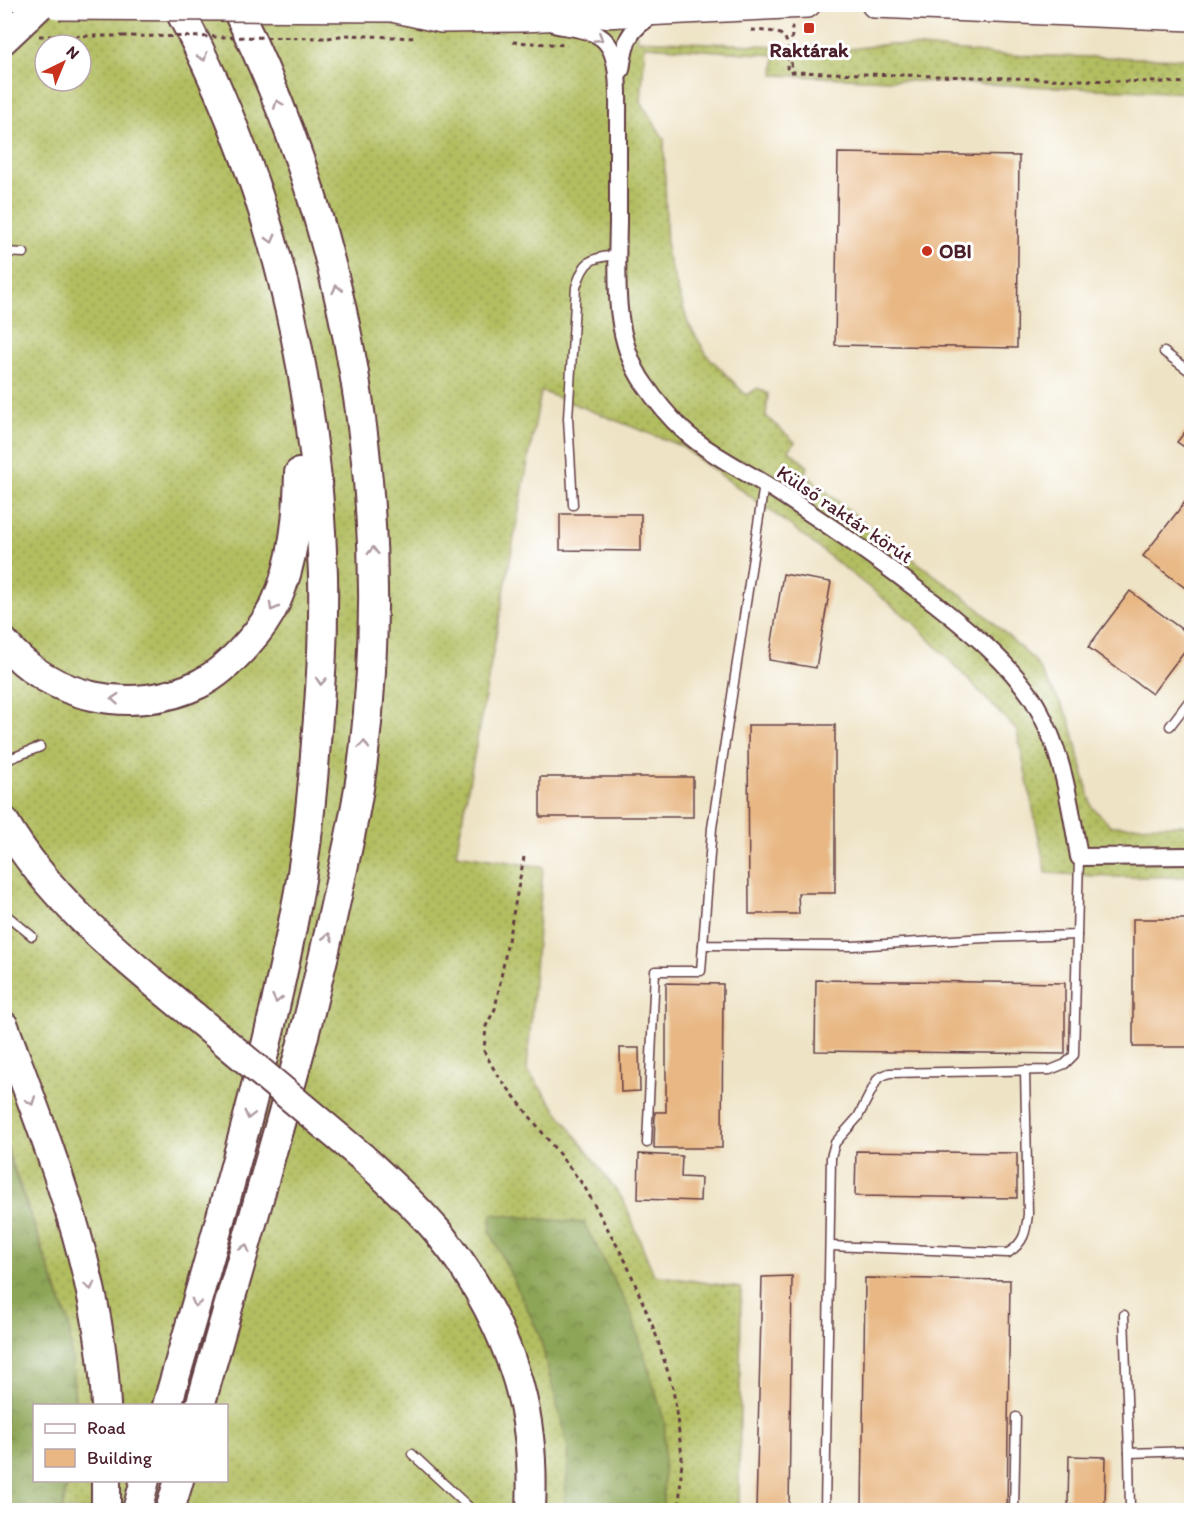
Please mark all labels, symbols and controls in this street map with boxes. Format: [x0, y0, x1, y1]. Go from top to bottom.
marker: Raktárak [802, 21, 816, 35]
one-way arrow [593, 31, 604, 42]
north arrow [33, 33, 93, 93]
place label: Raktárak [770, 38, 849, 62]
text: N [62, 42, 83, 63]
one-way arrow [196, 50, 208, 61]
one-way arrow [273, 99, 285, 110]
one-way arrow [264, 233, 276, 244]
place label: OBI [939, 239, 972, 263]
marker: OBI [920, 244, 934, 258]
one-way arrow [332, 284, 345, 294]
street label: Külső raktár körút [772, 460, 918, 568]
one-way arrow [367, 546, 379, 555]
one-way arrow [269, 600, 280, 611]
one-way arrow [315, 677, 328, 686]
one-way arrow [110, 693, 119, 706]
one-way arrow [357, 741, 370, 750]
one-way arrow [321, 932, 334, 942]
one-way arrow [271, 993, 284, 1003]
one-way arrow [24, 1095, 37, 1105]
one-way arrow [243, 1110, 256, 1120]
one-way arrow [238, 1243, 250, 1254]
one-way arrow [82, 1281, 95, 1291]
one-way arrow [191, 1297, 203, 1308]
legend [33, 1404, 228, 1482]
text: Road [87, 1417, 126, 1439]
text: Building [87, 1447, 153, 1469]

